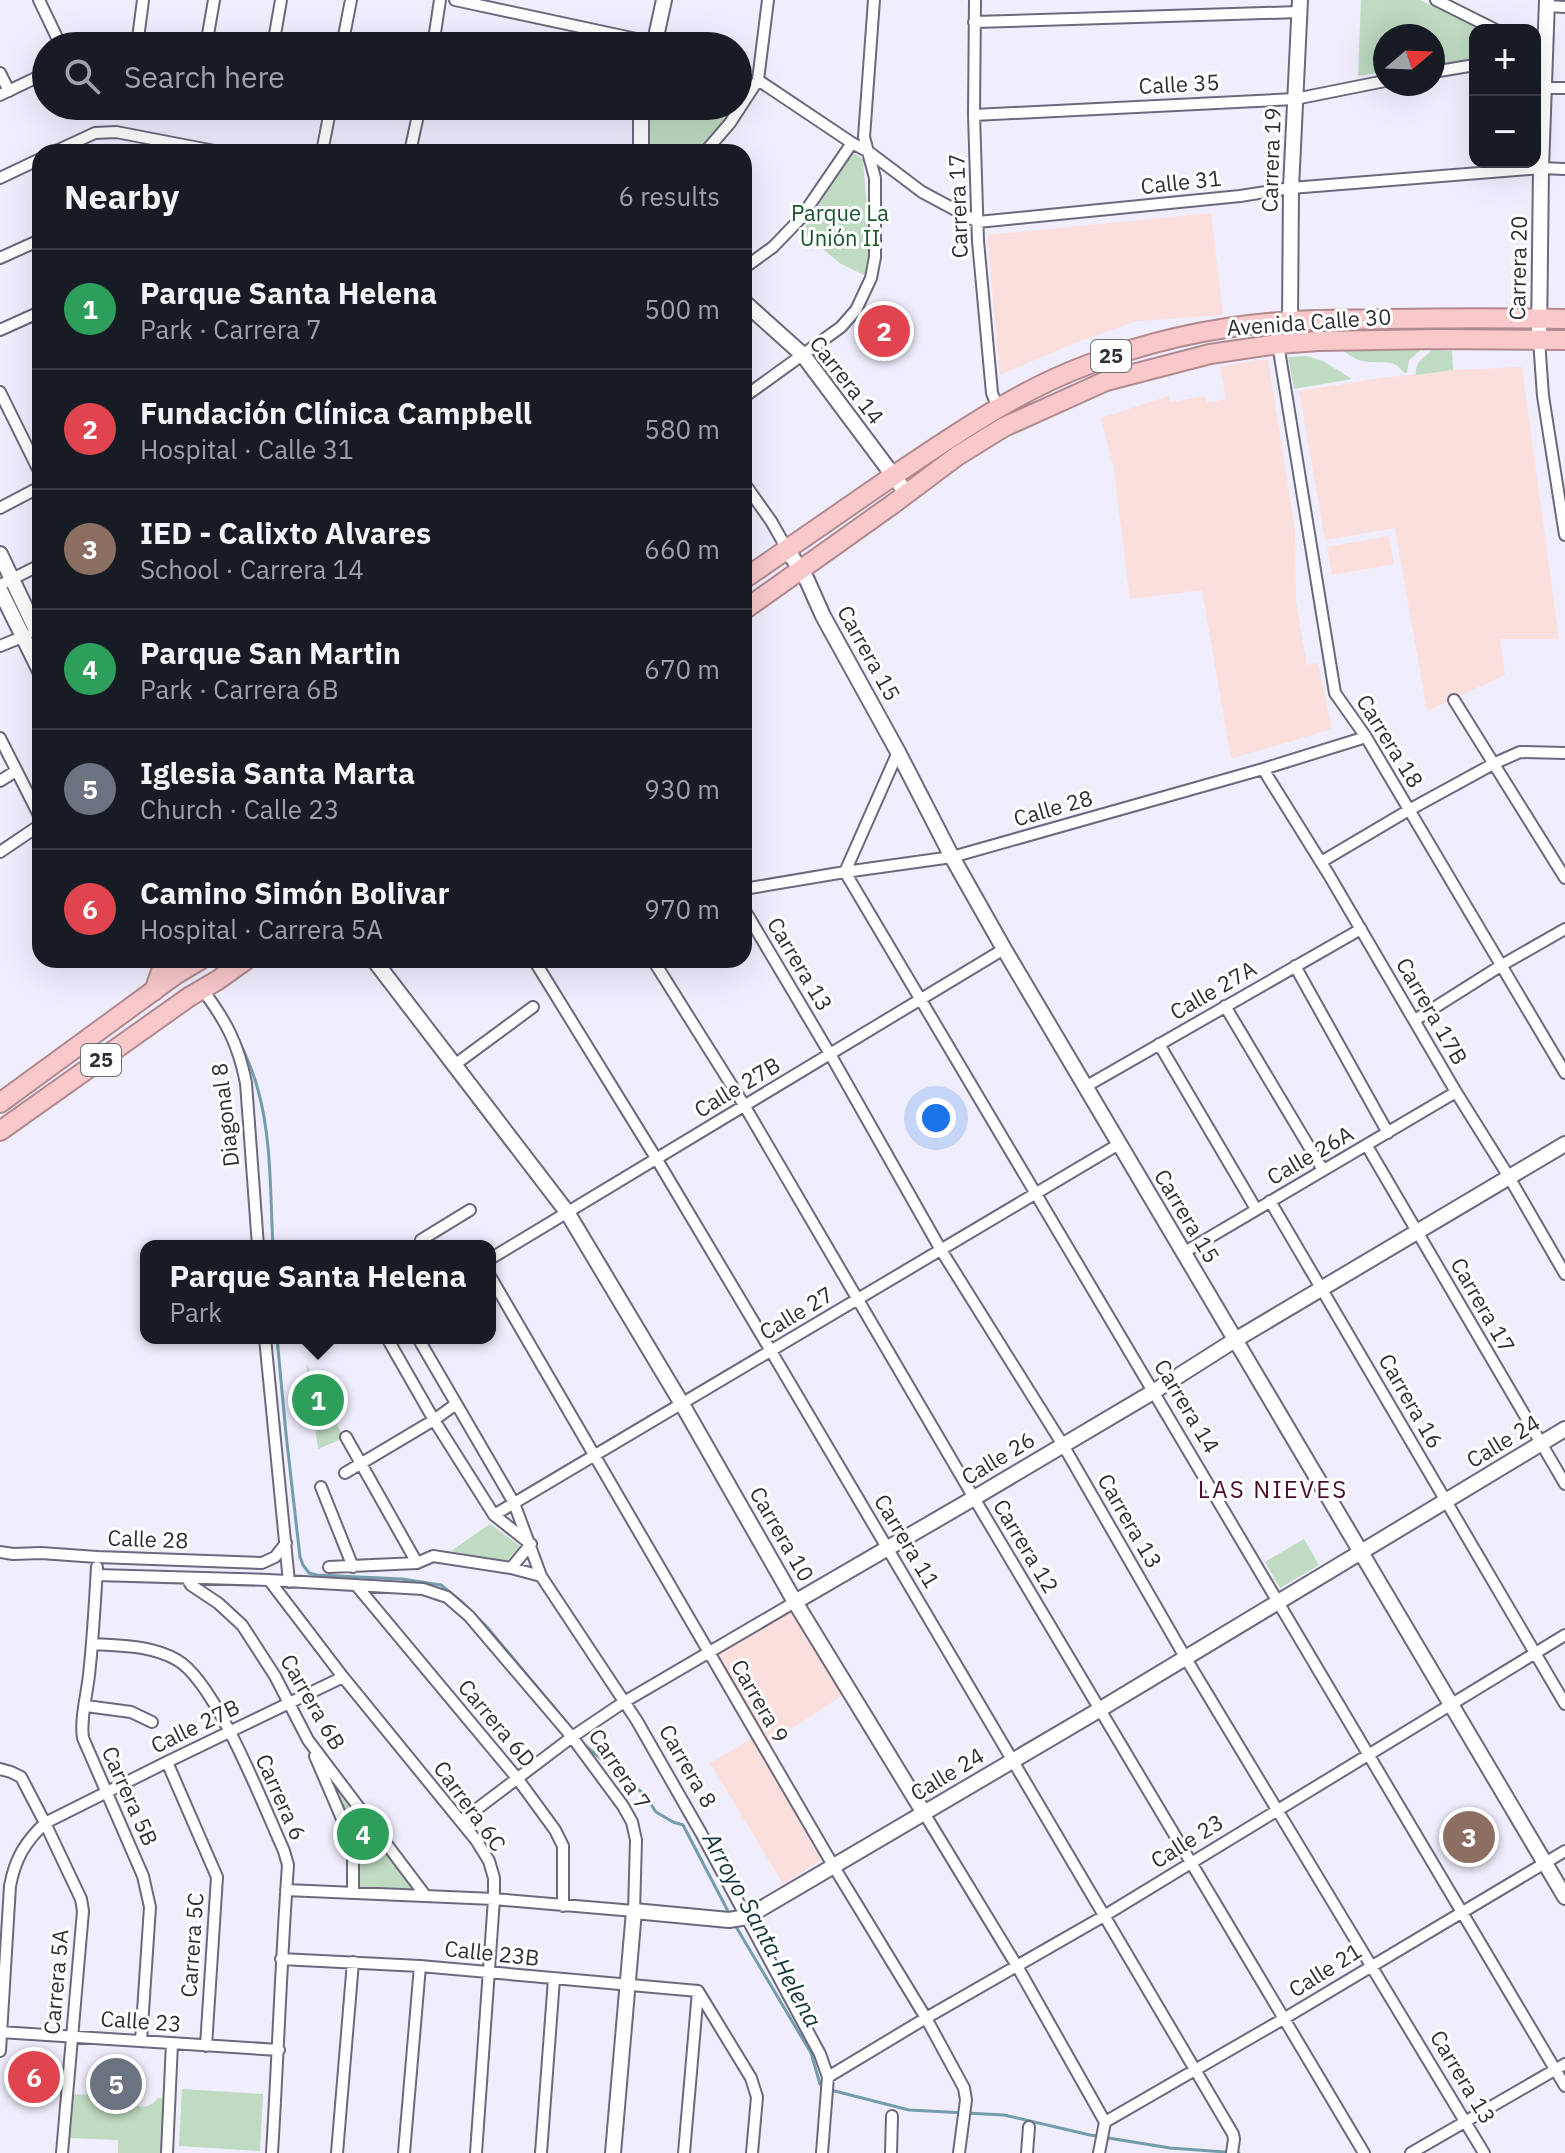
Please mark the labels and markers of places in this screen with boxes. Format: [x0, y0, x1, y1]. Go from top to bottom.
pin: 2 [858, 301, 910, 361]
pin: 1 [292, 1370, 344, 1430]
pin: 4 [337, 1804, 389, 1864]
pin: 3 [1443, 1807, 1495, 1867]
pin: 6 [8, 2047, 60, 2107]
pin: 5 [90, 2054, 142, 2114]

